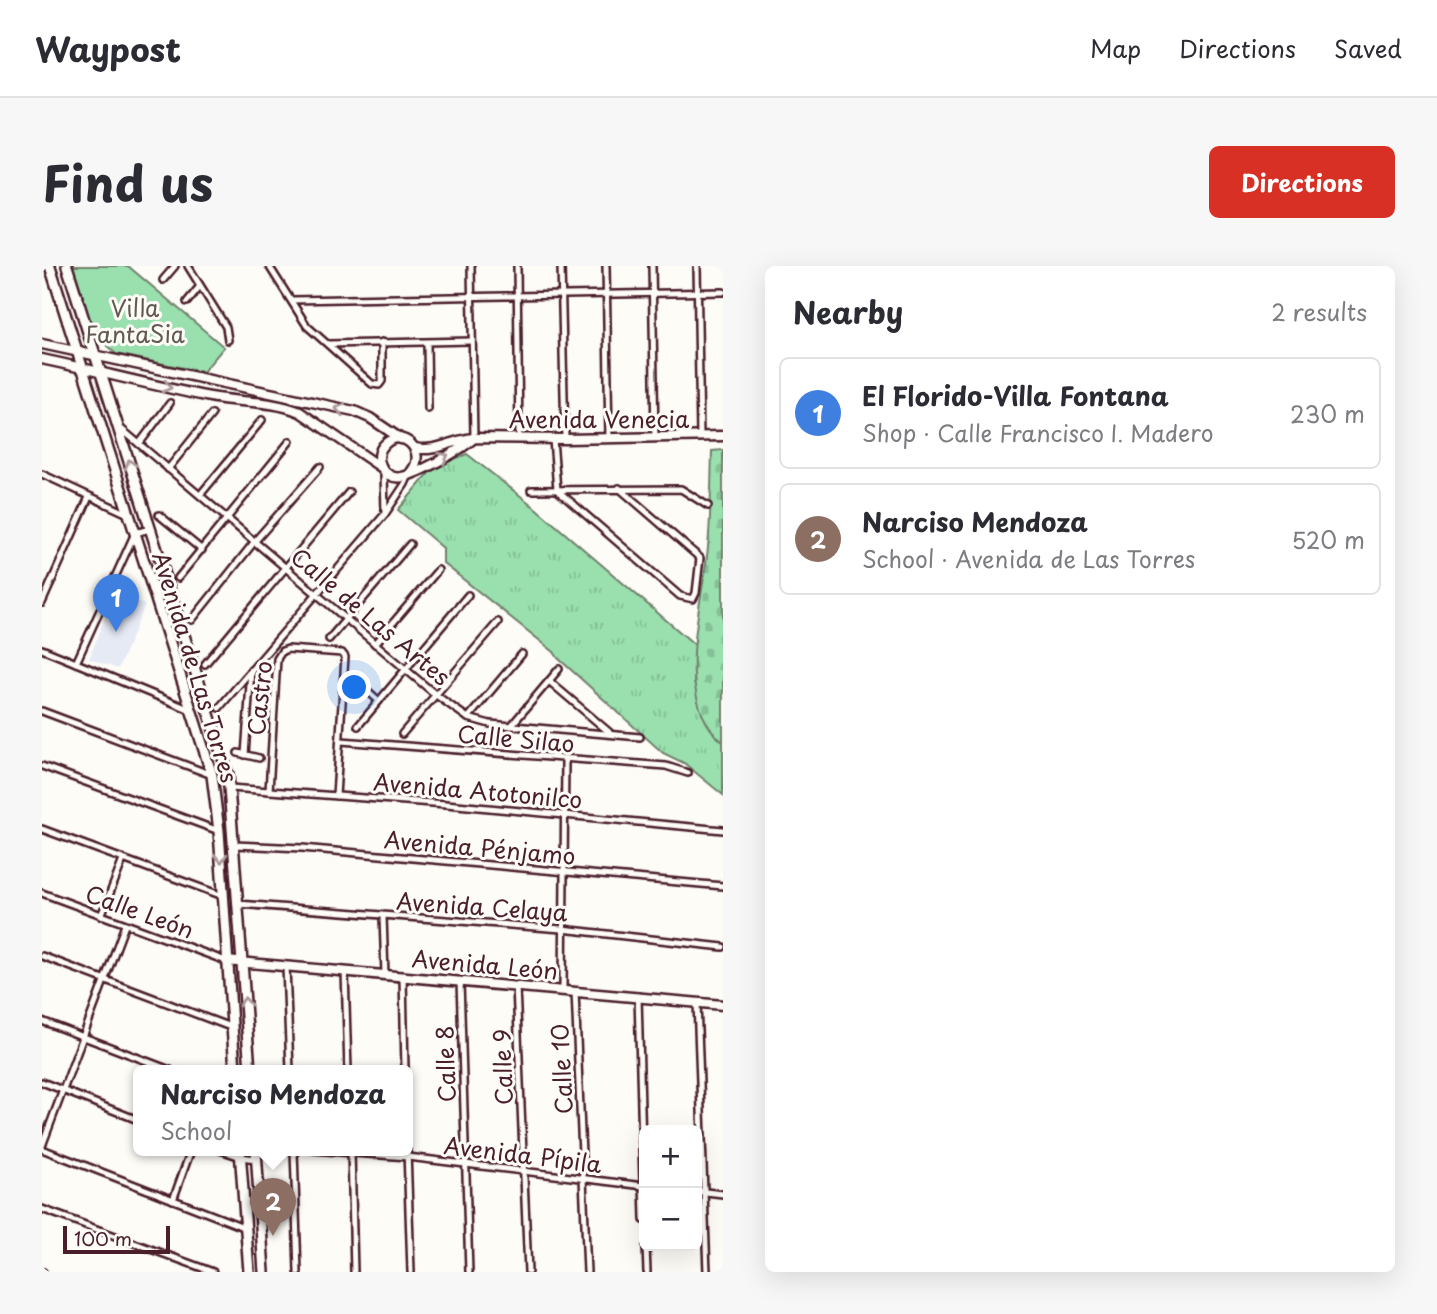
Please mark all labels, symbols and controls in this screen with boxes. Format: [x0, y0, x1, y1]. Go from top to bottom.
text: Waypost [35, 23, 181, 73]
text: Map [1090, 30, 1141, 66]
text: Directions [1179, 30, 1296, 66]
text: Saved [1334, 30, 1402, 66]
text: Find us [42, 145, 213, 219]
button: Directions [1209, 146, 1395, 218]
text: Nearby [793, 289, 903, 334]
park label: Villa FantaSia [85, 290, 185, 351]
text: 2 results [1271, 294, 1367, 329]
text: El Florido-Villa Fontana [862, 376, 1169, 415]
one-way arrow [161, 379, 173, 393]
text: 1 [813, 396, 824, 431]
text: 230 m [1290, 396, 1365, 431]
street label: Avenida Venecia [509, 401, 690, 436]
one-way arrow [334, 402, 346, 417]
text: Shop · Calle Francisco I. Madero [862, 415, 1213, 450]
one-way arrow [437, 452, 449, 465]
one-way arrow [124, 458, 139, 470]
text: Narciso Mendoza [862, 502, 1088, 541]
text: 2 [810, 522, 826, 557]
text: 520 m [1292, 522, 1365, 557]
street label: Calle de Las Artes [284, 539, 458, 693]
text: School · Avenida de Las Torres [862, 541, 1195, 576]
street label: Avenida de Las Torres [144, 547, 248, 787]
pin: 1 [93, 574, 139, 632]
street label: Castro [238, 659, 280, 737]
your location [337, 670, 371, 704]
street label: Calle Silao [456, 715, 576, 761]
street label: Avenida Atotonilco [372, 763, 584, 817]
street label: Avenida Pénjamo [383, 821, 577, 873]
one-way arrow [213, 853, 228, 864]
street label: Calle León [81, 875, 199, 947]
street label: Avenida Celaya [395, 883, 569, 929]
street label: Avenida León [411, 940, 559, 988]
one-way arrow [238, 996, 253, 1007]
street label: Calle 10 [541, 1023, 581, 1115]
street label: Calle 8 [426, 1025, 464, 1103]
street label: Calle 9 [483, 1028, 521, 1106]
popup [133, 1065, 413, 1156]
text: Narciso Mendoza [160, 1074, 386, 1113]
text: School [160, 1113, 232, 1148]
map controls [639, 1125, 702, 1251]
button: + [639, 1125, 702, 1188]
street label: Avenida Pípila [442, 1127, 604, 1181]
pin: 2 [250, 1178, 296, 1236]
button: − [639, 1188, 702, 1251]
scale bar [63, 1223, 170, 1255]
text: 100 m [74, 1224, 132, 1252]

